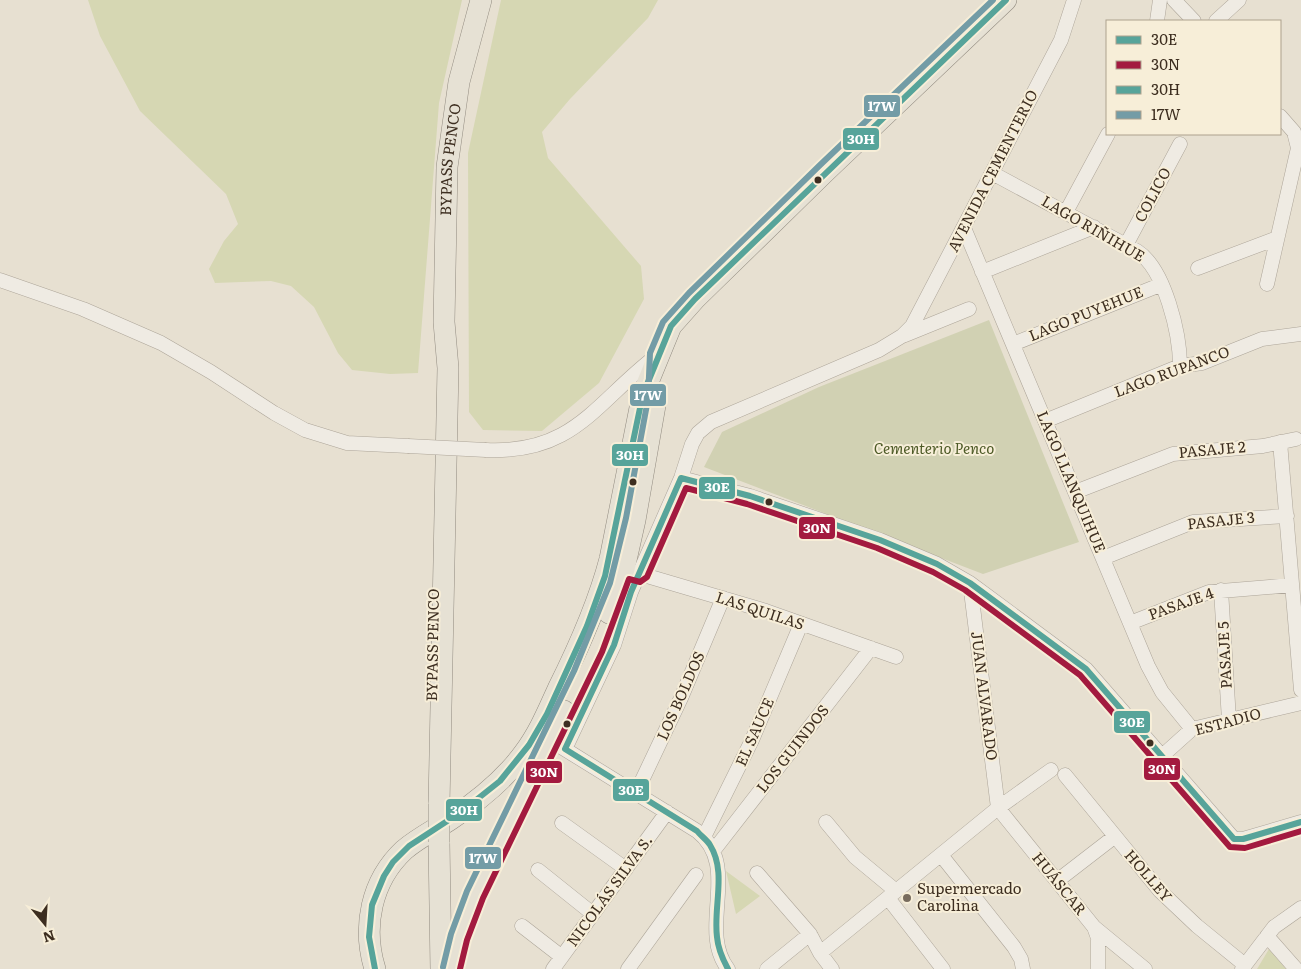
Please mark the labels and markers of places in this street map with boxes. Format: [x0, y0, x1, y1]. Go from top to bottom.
unlabelled marker [813, 175, 823, 185]
unlabelled marker [628, 477, 638, 487]
unlabelled marker [764, 497, 774, 507]
unlabelled marker [562, 719, 572, 729]
unlabelled marker [1145, 738, 1155, 748]
place label: Supermercado Carolina [917, 876, 1022, 916]
marker: Supermercado Carolina [901, 892, 913, 904]

